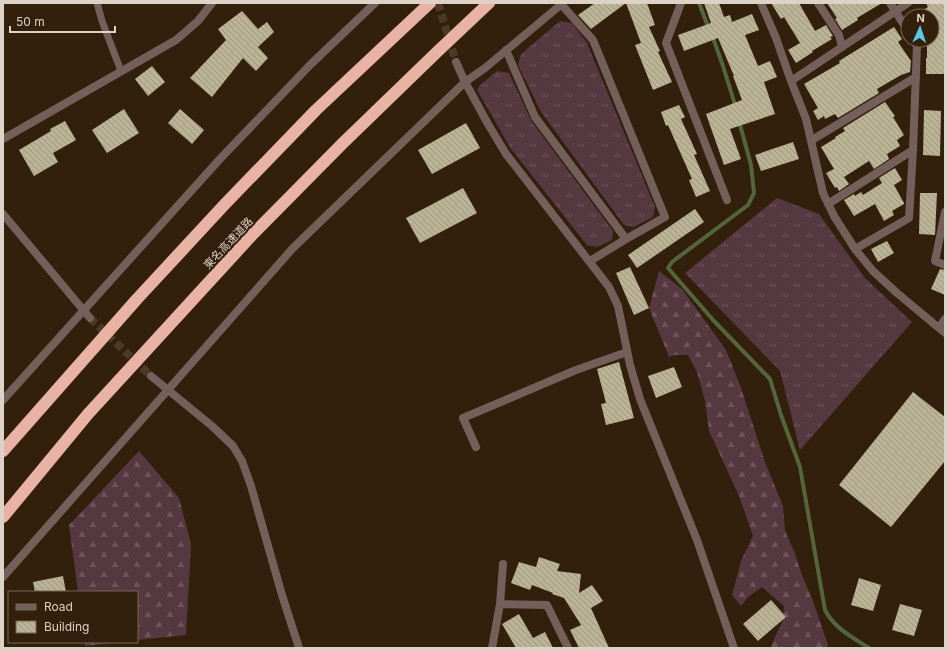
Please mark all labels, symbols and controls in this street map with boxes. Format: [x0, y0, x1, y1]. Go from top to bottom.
scale bar [10, 8, 115, 34]
north arrow [900, 8, 940, 48]
text: N [916, 11, 925, 25]
text: 50 m [16, 14, 45, 29]
street label: 東名高速道路 [200, 214, 256, 272]
legend [8, 591, 138, 643]
text: Road [44, 599, 73, 614]
text: Building [44, 619, 89, 634]

